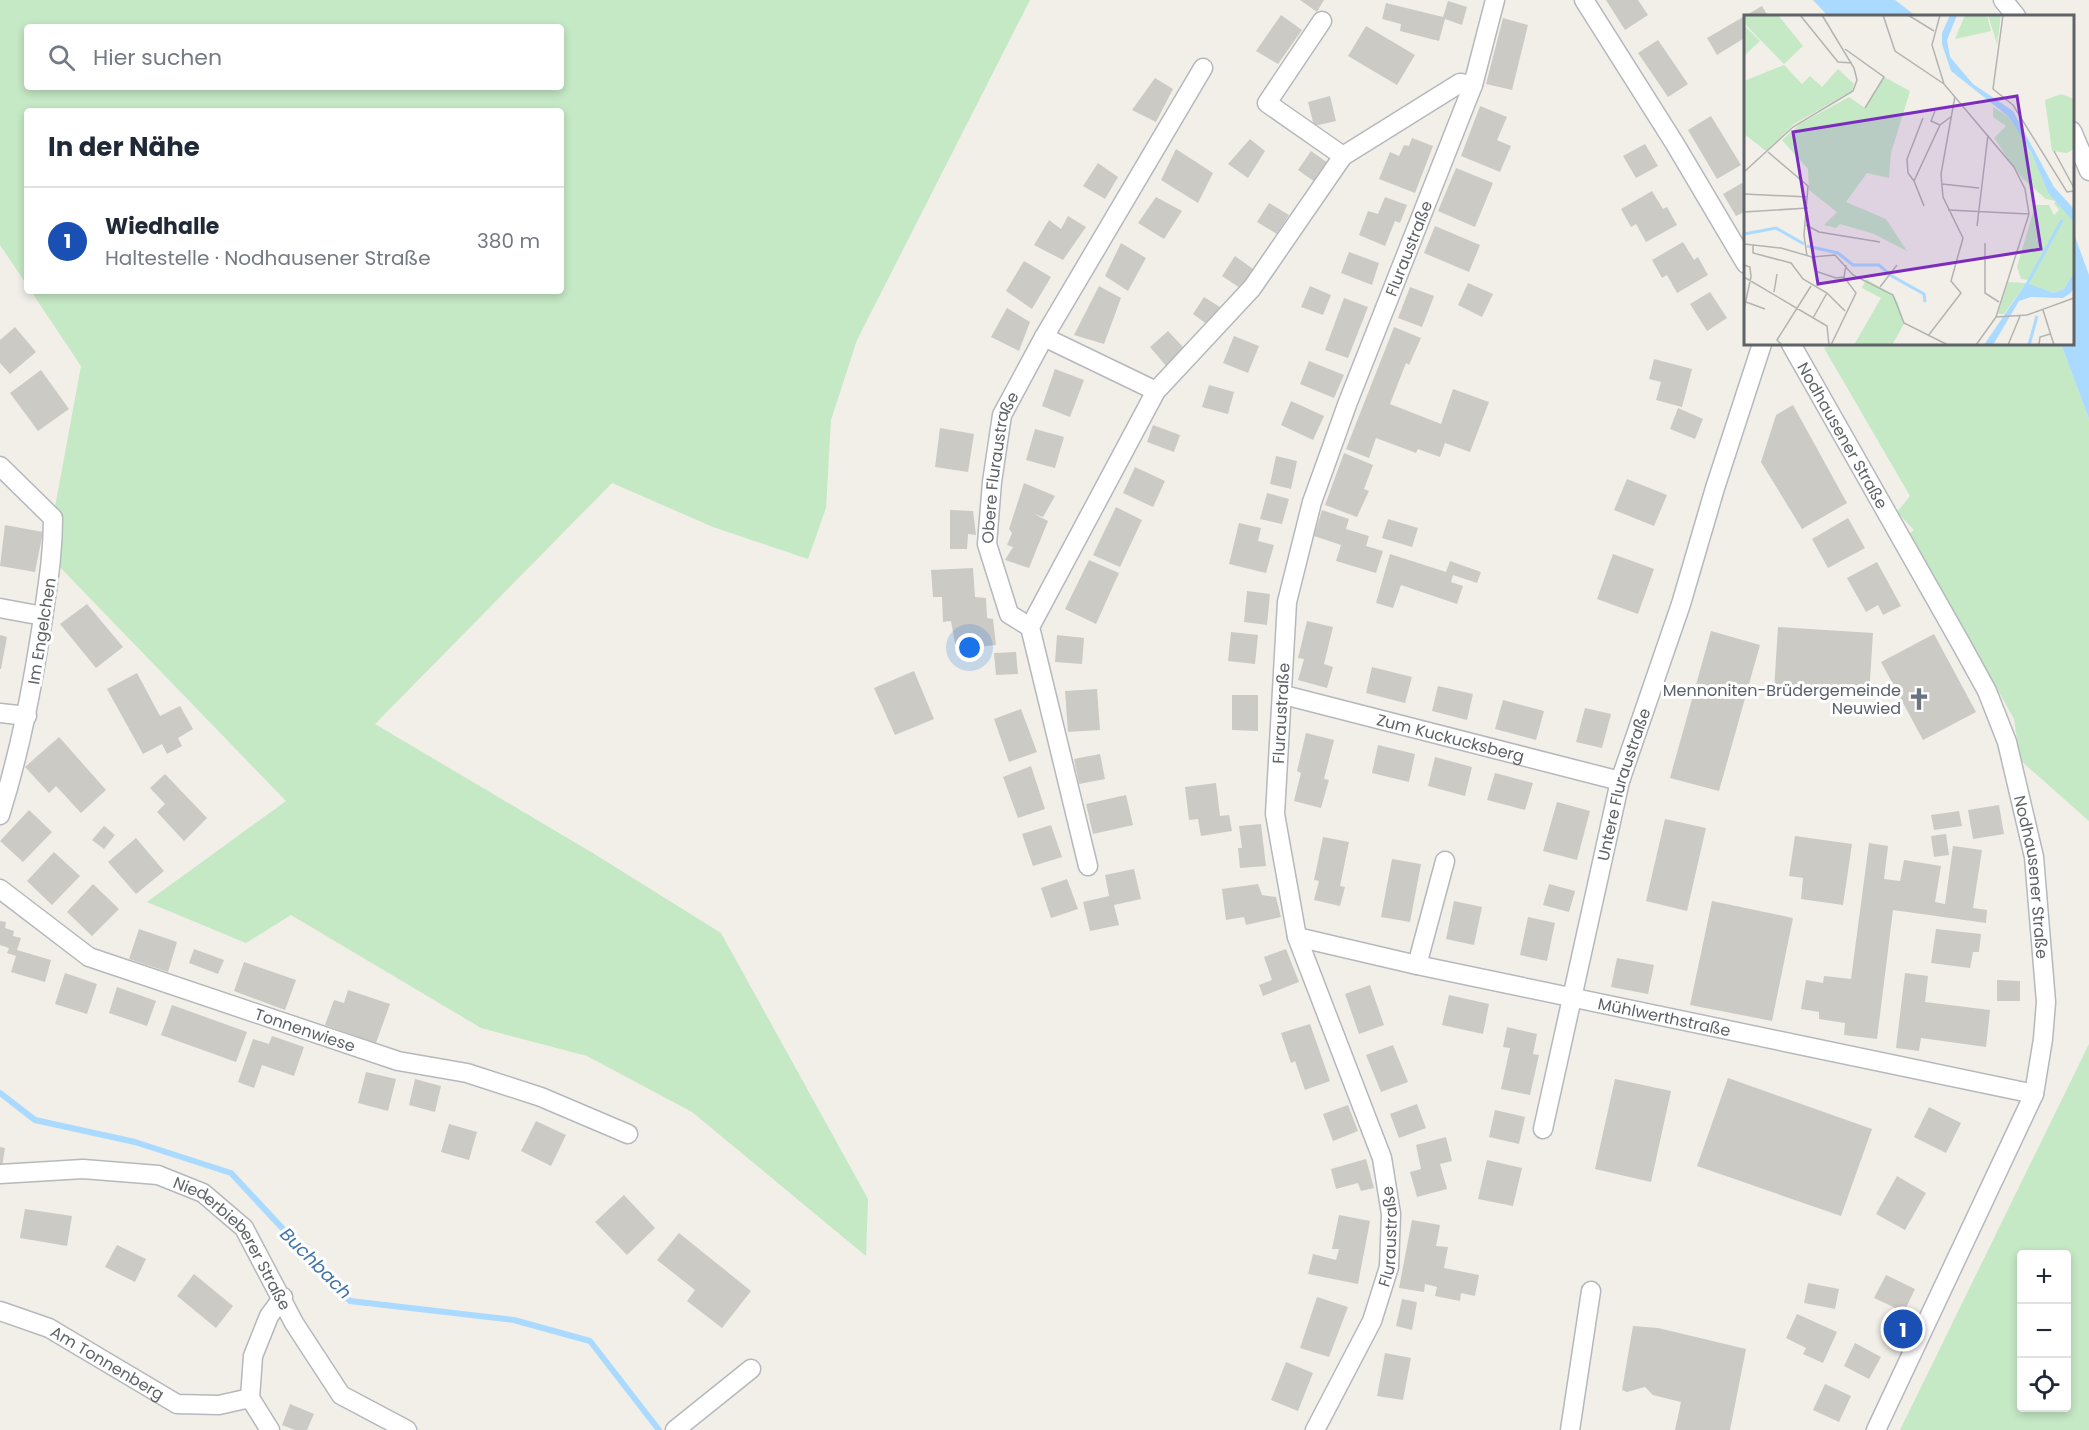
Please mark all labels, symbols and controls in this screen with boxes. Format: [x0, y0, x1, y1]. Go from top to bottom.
inset map [1744, 15, 2074, 345]
search box [24, 24, 564, 90]
icon: search [45, 41, 78, 74]
text: Hier suchen [93, 42, 222, 73]
text: In der Nähe [48, 129, 200, 165]
street label: Fluraustraße [1379, 197, 1438, 300]
text: Wiedhalle [105, 211, 219, 242]
text: 1 [64, 227, 71, 255]
text: 380 m [477, 227, 540, 255]
text: Haltestelle · Nodhausener Straße [105, 244, 431, 272]
street label: Nodhausener Straße [1792, 358, 1894, 513]
street label: Obere Fluraustraße [976, 387, 1024, 544]
street label: Im Engelchen [22, 576, 62, 686]
your location [955, 633, 984, 662]
street label: Fluraustraße [1266, 662, 1295, 764]
place label: Mennoniten-Brüdergemeinde Neuwied [1663, 679, 1901, 720]
church icon: Mennoniten-Brüdergemeinde Neuwied [1906, 686, 1932, 712]
street label: Untere Fluraustraße [1591, 705, 1656, 863]
street label: Zum Kuckucksberg [1374, 708, 1527, 768]
street label: Nodhausener Straße [2008, 793, 2054, 960]
street label: Mühlwerthstraße [1596, 992, 1733, 1042]
street label: Tonnenwiese [252, 1002, 359, 1057]
street label: Niederbieberer Straße [170, 1171, 297, 1314]
street label: Fluraustraße [1372, 1185, 1403, 1290]
water label: Buchbach [275, 1222, 357, 1304]
map controls [2017, 1250, 2071, 1412]
button: + [2017, 1250, 2071, 1304]
button: − [2017, 1304, 2071, 1358]
pin: 1 [1884, 1306, 1922, 1352]
street label: Am Tonnenberg [46, 1320, 169, 1406]
button: locate [2017, 1358, 2071, 1412]

